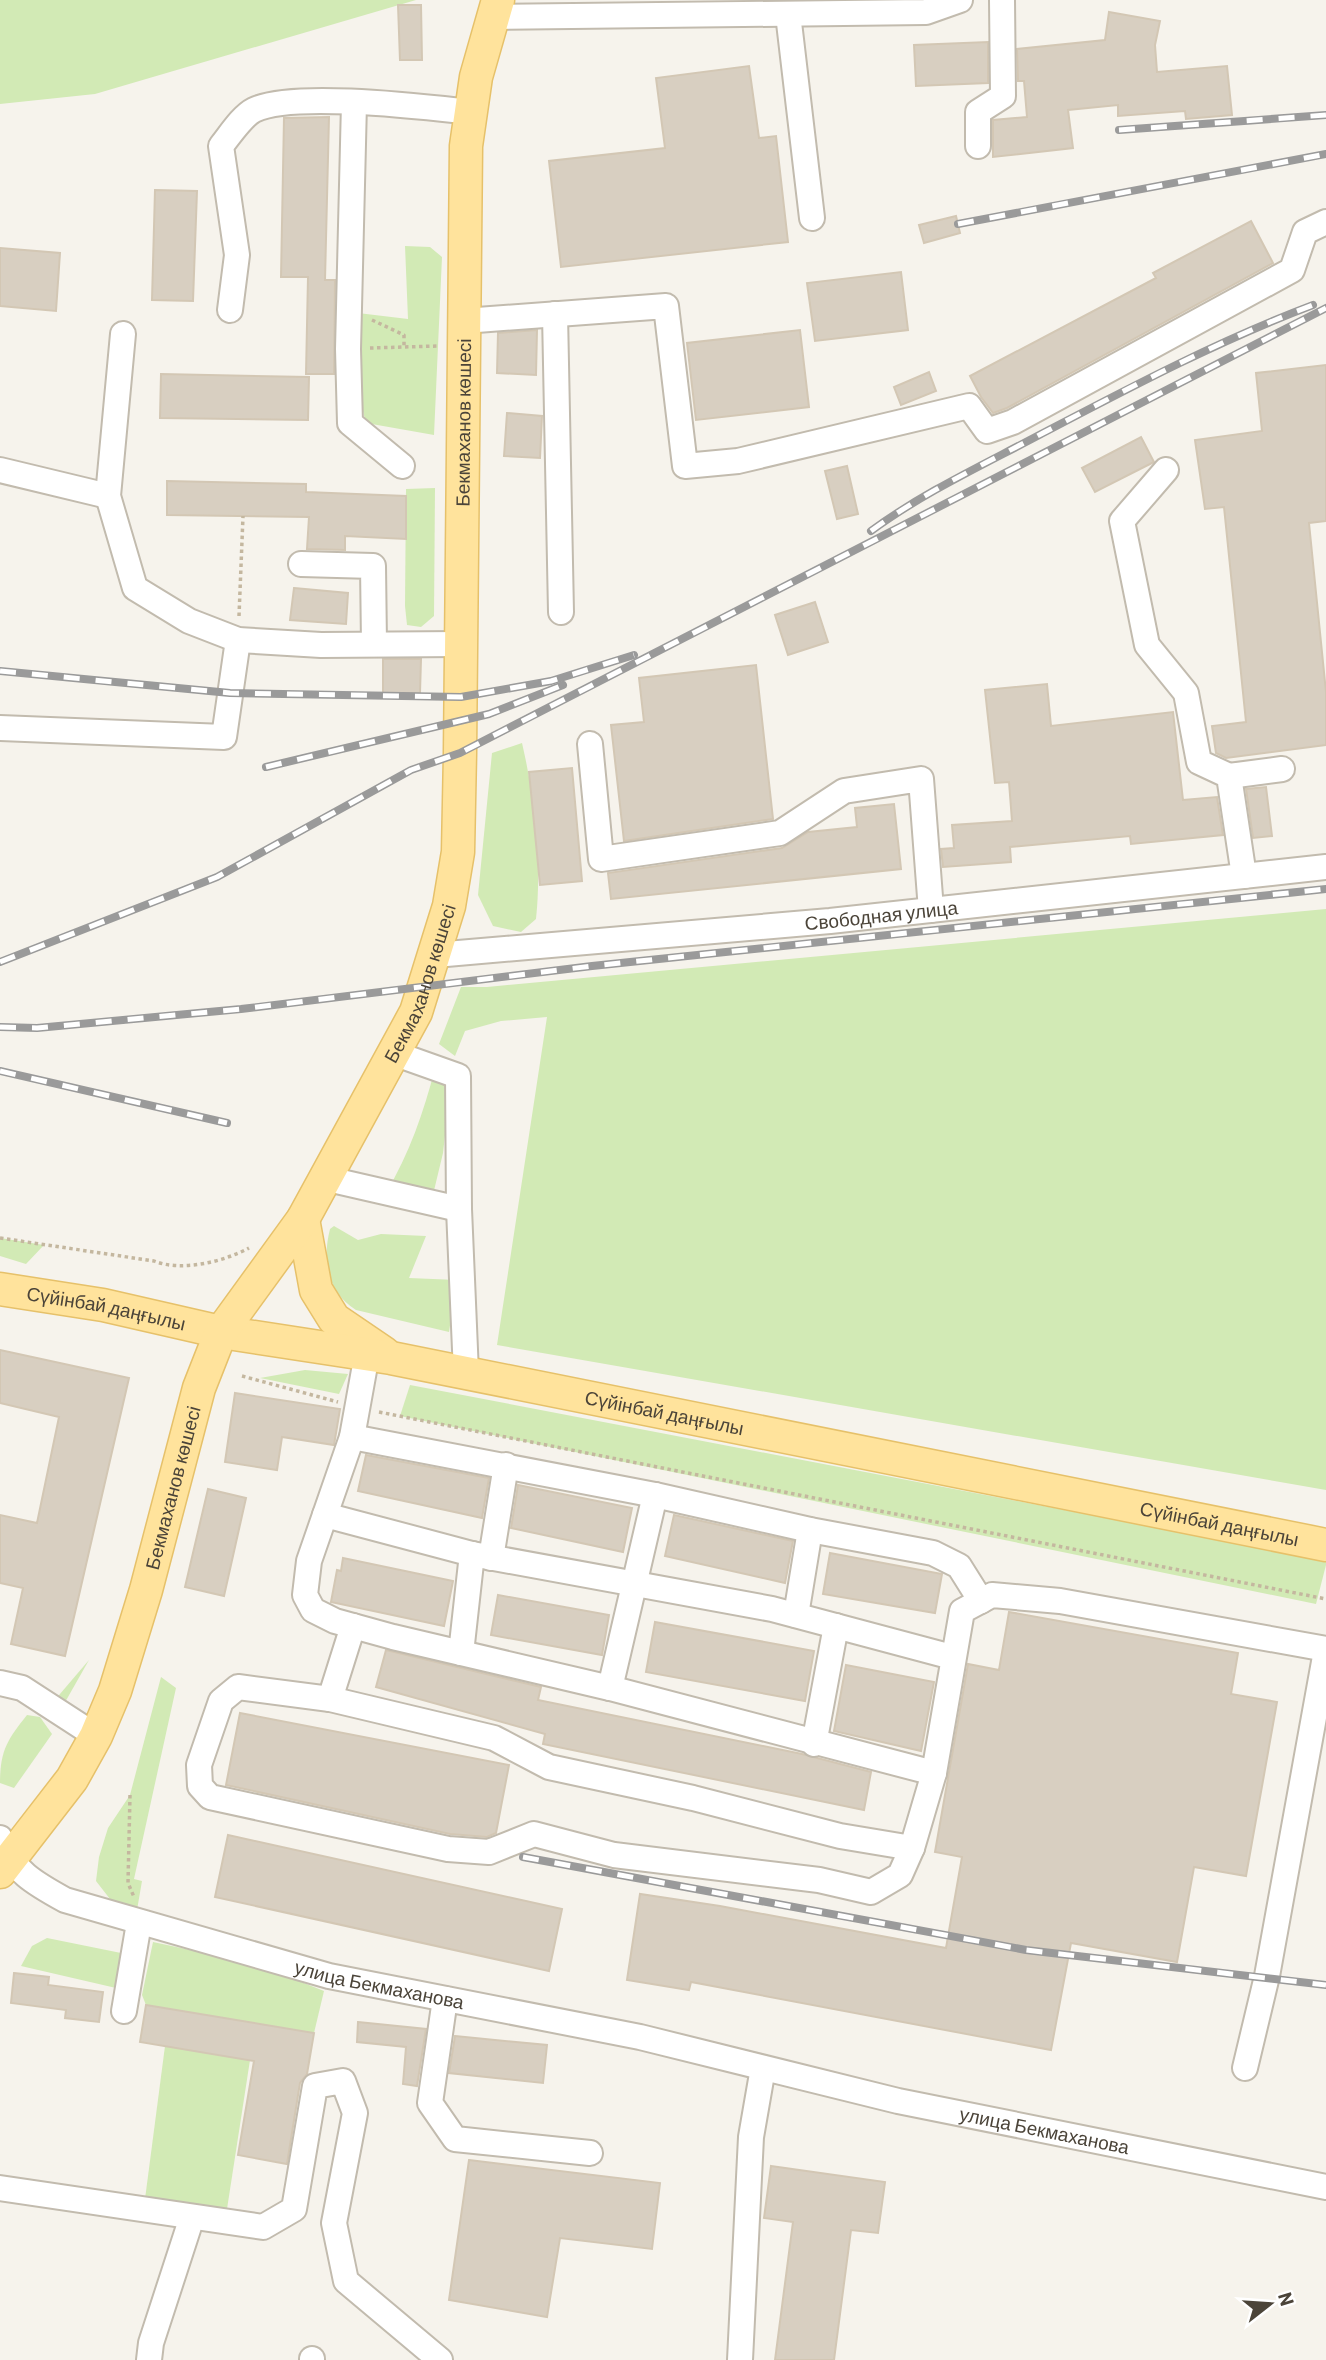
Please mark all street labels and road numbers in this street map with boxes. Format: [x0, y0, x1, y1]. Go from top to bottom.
street label: Бекмаханов көшесі [450, 338, 475, 507]
street label: Свободная улица [804, 895, 959, 934]
street label: Бекмаханов көшесі [379, 901, 460, 1066]
street label: Сүйінбай даңғылы [25, 1281, 188, 1335]
street label: Сүйінбай даңғылы [583, 1385, 746, 1439]
street label: Бекмаханов көшесі [140, 1403, 205, 1572]
street label: Сүйінбай даңғылы [1138, 1496, 1301, 1550]
street label: улица Бекмаханова [292, 1955, 467, 2013]
street label: улица Бекмаханова [958, 2102, 1132, 2158]

